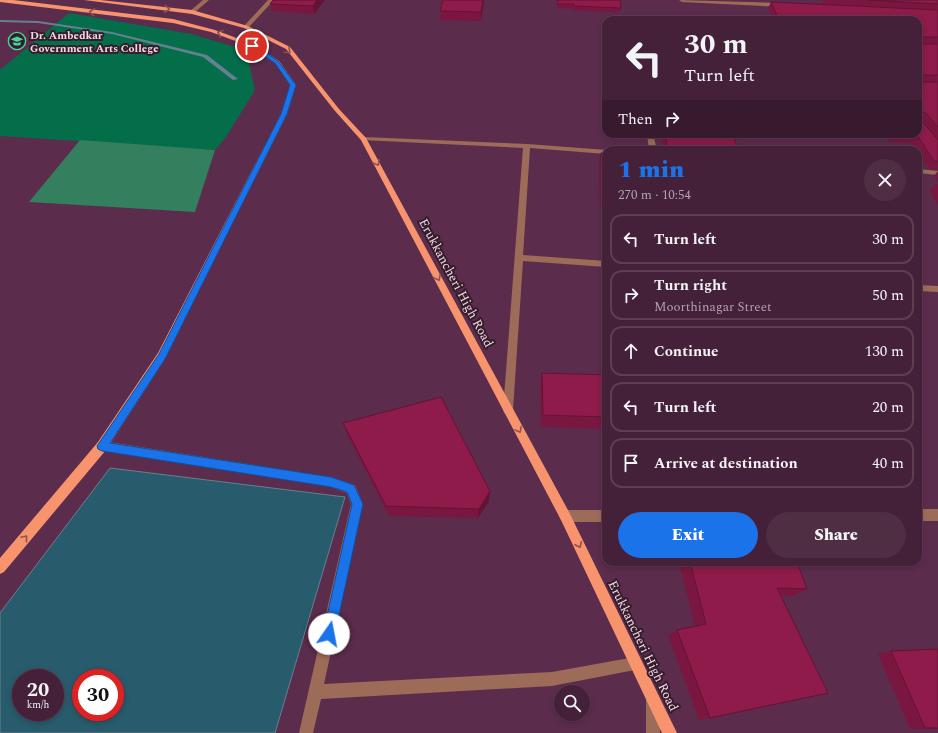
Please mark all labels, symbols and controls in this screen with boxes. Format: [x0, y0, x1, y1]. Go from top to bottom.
one-way arrow [164, 4, 170, 13]
one-way arrow [89, 7, 95, 16]
text: 30 m [684, 23, 748, 66]
place label: Dr. Ambedkar Government Arts College [30, 27, 159, 57]
pin [235, 29, 269, 63]
one-way arrow [216, 30, 223, 38]
school or university icon: Dr. Ambedkar Government Arts College [7, 31, 27, 51]
icon: left [618, 32, 670, 84]
icon: arrive [241, 35, 263, 57]
one-way arrow [283, 46, 291, 54]
text: Turn left [684, 62, 755, 89]
text: Then [618, 108, 653, 131]
icon: right [661, 108, 683, 130]
text: 1 min [618, 152, 684, 188]
one-way arrow [372, 159, 379, 166]
button: close [864, 159, 906, 201]
text: 270 m · 10:54 [618, 185, 691, 205]
street label: Erukkancheri High Road [414, 215, 498, 351]
icon: left [620, 228, 642, 250]
text: Turn left [654, 228, 716, 251]
text: 30 m [872, 228, 904, 251]
one-way arrow [433, 274, 441, 281]
text: Turn right [654, 274, 727, 297]
icon: right [620, 284, 642, 306]
text: 50 m [872, 284, 904, 307]
text: Moorthinagar Street [654, 297, 772, 317]
icon: ahead [620, 340, 642, 362]
text: Continue [654, 340, 719, 363]
text: 130 m [865, 340, 904, 363]
icon: left [620, 396, 642, 418]
text: Turn left [654, 396, 716, 419]
text: 20 m [872, 396, 904, 419]
one-way arrow [514, 425, 522, 433]
icon: arrive [620, 452, 642, 474]
text: Arrive at destination [654, 452, 798, 475]
text: 40 m [872, 452, 904, 475]
button: Exit [618, 512, 758, 558]
button: Share [766, 512, 906, 558]
one-way arrow [21, 535, 28, 543]
one-way arrow [574, 541, 582, 548]
street label: Erukkancheri High Road [603, 577, 683, 715]
position arrow [308, 613, 350, 655]
speed limit sign: 30 [72, 669, 124, 721]
text: 20 [27, 675, 49, 705]
map controls [554, 685, 590, 721]
button: search [554, 685, 590, 721]
text: km/h [27, 697, 49, 713]

